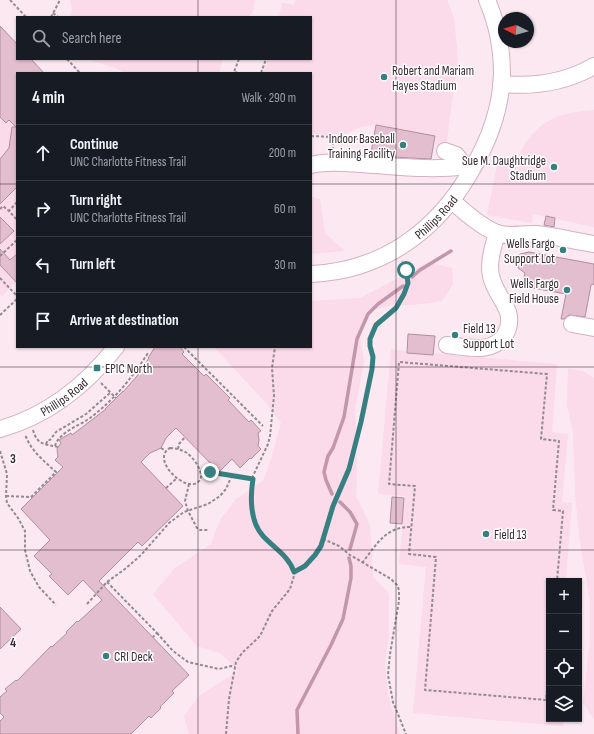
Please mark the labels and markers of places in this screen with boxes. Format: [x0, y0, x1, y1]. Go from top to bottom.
place label: Robert and Mariam Hayes Stadium [392, 63, 474, 94]
marker: Robert and Mariam Hayes Stadium [379, 72, 389, 82]
place label: Indoor Baseball Training Facility [328, 131, 395, 162]
marker: Indoor Baseball Training Facility [398, 140, 408, 150]
place label: Sue M. Daughtridge Stadium [462, 153, 546, 184]
marker: Sue M. Daughtridge Stadium [549, 162, 559, 172]
place label: Wells Fargo Support Lot [504, 236, 555, 267]
marker: Wells Fargo Support Lot [558, 245, 568, 255]
place label: Wells Fargo Field House [509, 276, 559, 307]
marker: Wells Fargo Field House [562, 285, 572, 295]
place label: Field 13 Support Lot [463, 321, 514, 352]
marker: Field 13 Support Lot [450, 330, 460, 340]
place label: EPIC North [105, 361, 152, 377]
marker: EPIC North [92, 363, 102, 373]
place label: Field 13 [494, 527, 527, 543]
marker: Field 13 [481, 529, 491, 539]
place label: CRI Deck [114, 649, 153, 665]
marker: CRI Deck [101, 651, 111, 661]

